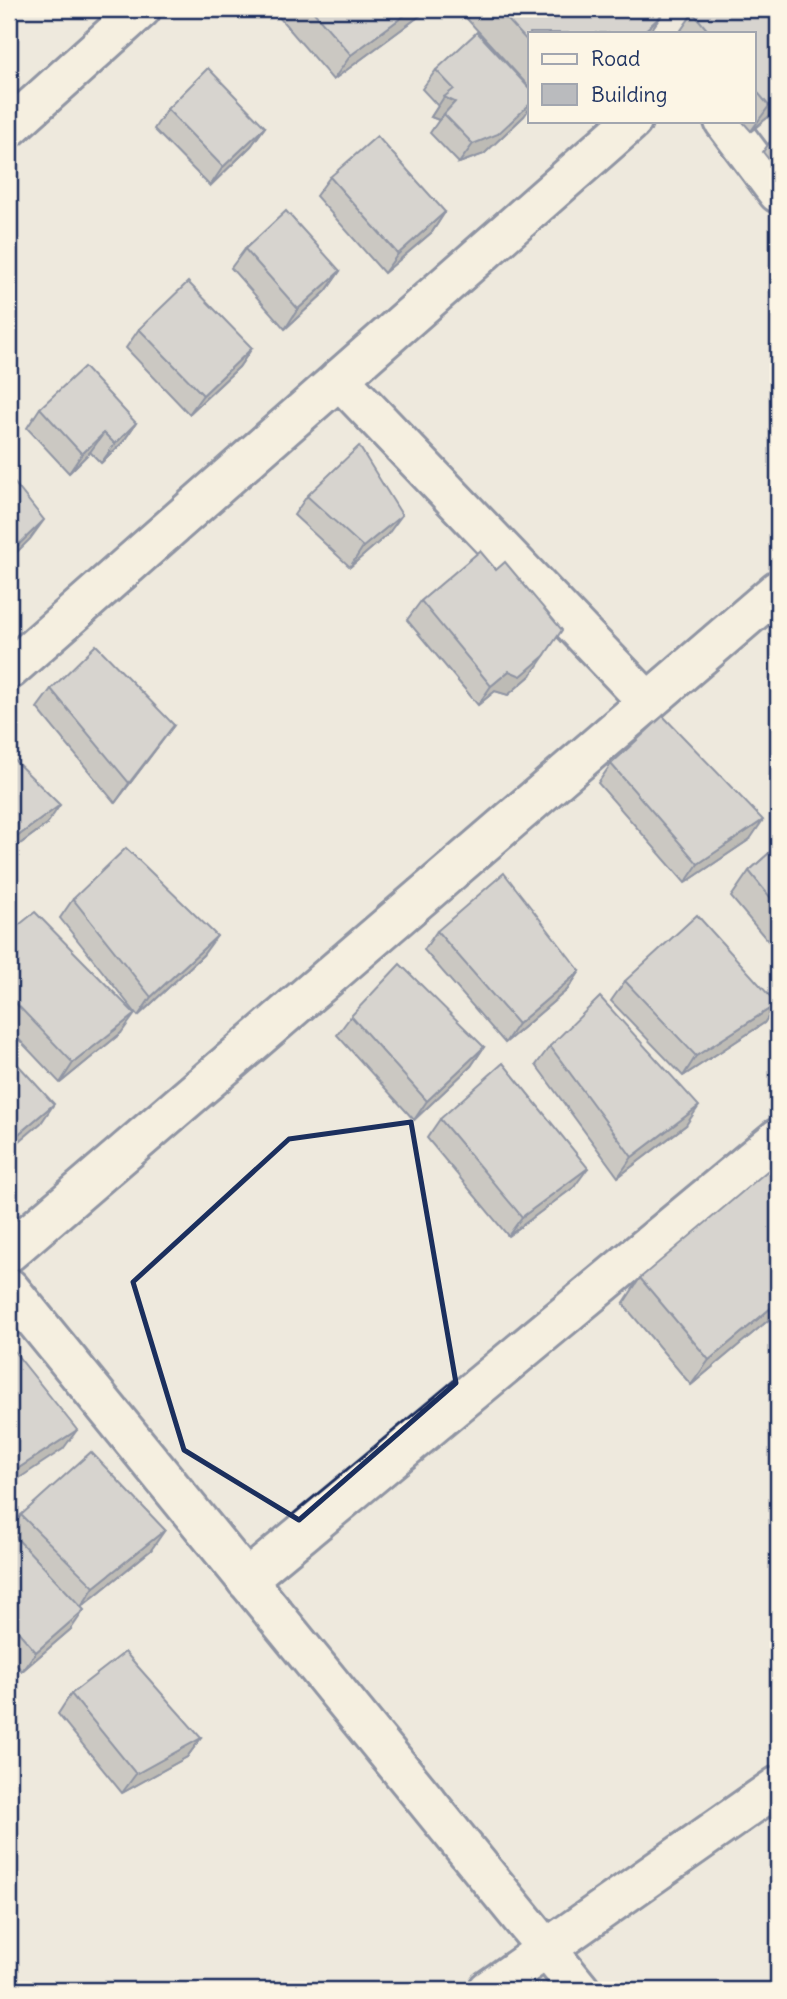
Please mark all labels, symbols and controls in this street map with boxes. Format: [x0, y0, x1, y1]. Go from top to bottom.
legend [528, 32, 756, 122]
text: Road [591, 45, 640, 72]
text: Building [591, 81, 667, 108]

